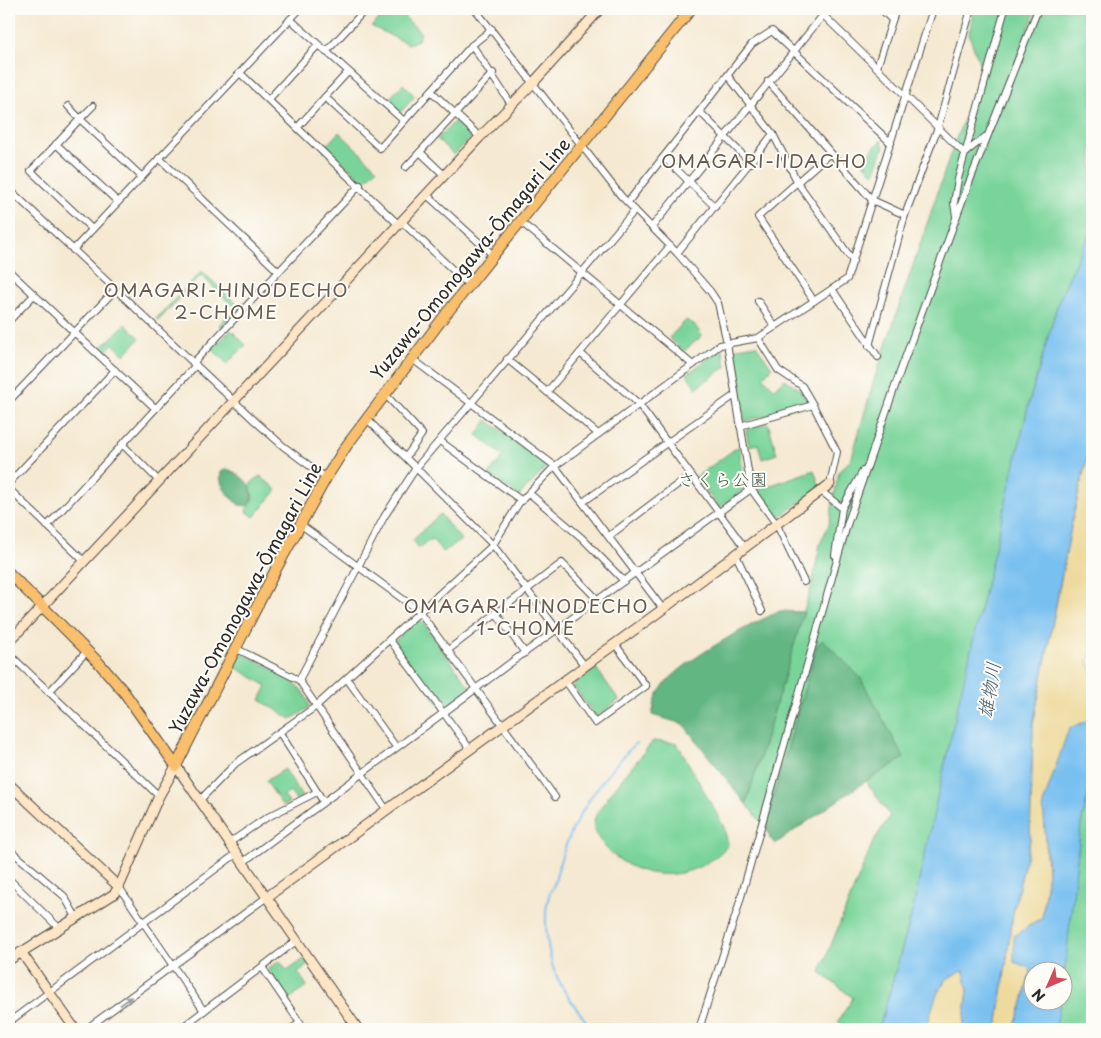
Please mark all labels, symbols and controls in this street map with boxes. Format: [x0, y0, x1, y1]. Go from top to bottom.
street label: Yuzawa-Omonogawa-Ōmagari Line [363, 131, 576, 385]
district label: OMAGARI-IIDACHO [661, 146, 867, 174]
district label: OMAGARI-HINODECHO 2-CHOME [104, 275, 348, 325]
street label: Yuzawa-Omonogawa-Ōmagari Line [161, 456, 328, 738]
park label: さくら公園 [678, 465, 768, 492]
district label: OMAGARI-HINODECHO 1-CHOME [404, 591, 648, 641]
water label: 雄物川 [970, 659, 1006, 720]
north arrow [1024, 960, 1074, 1010]
text: N [1027, 984, 1050, 1007]
one-way arrow [119, 996, 133, 1006]

